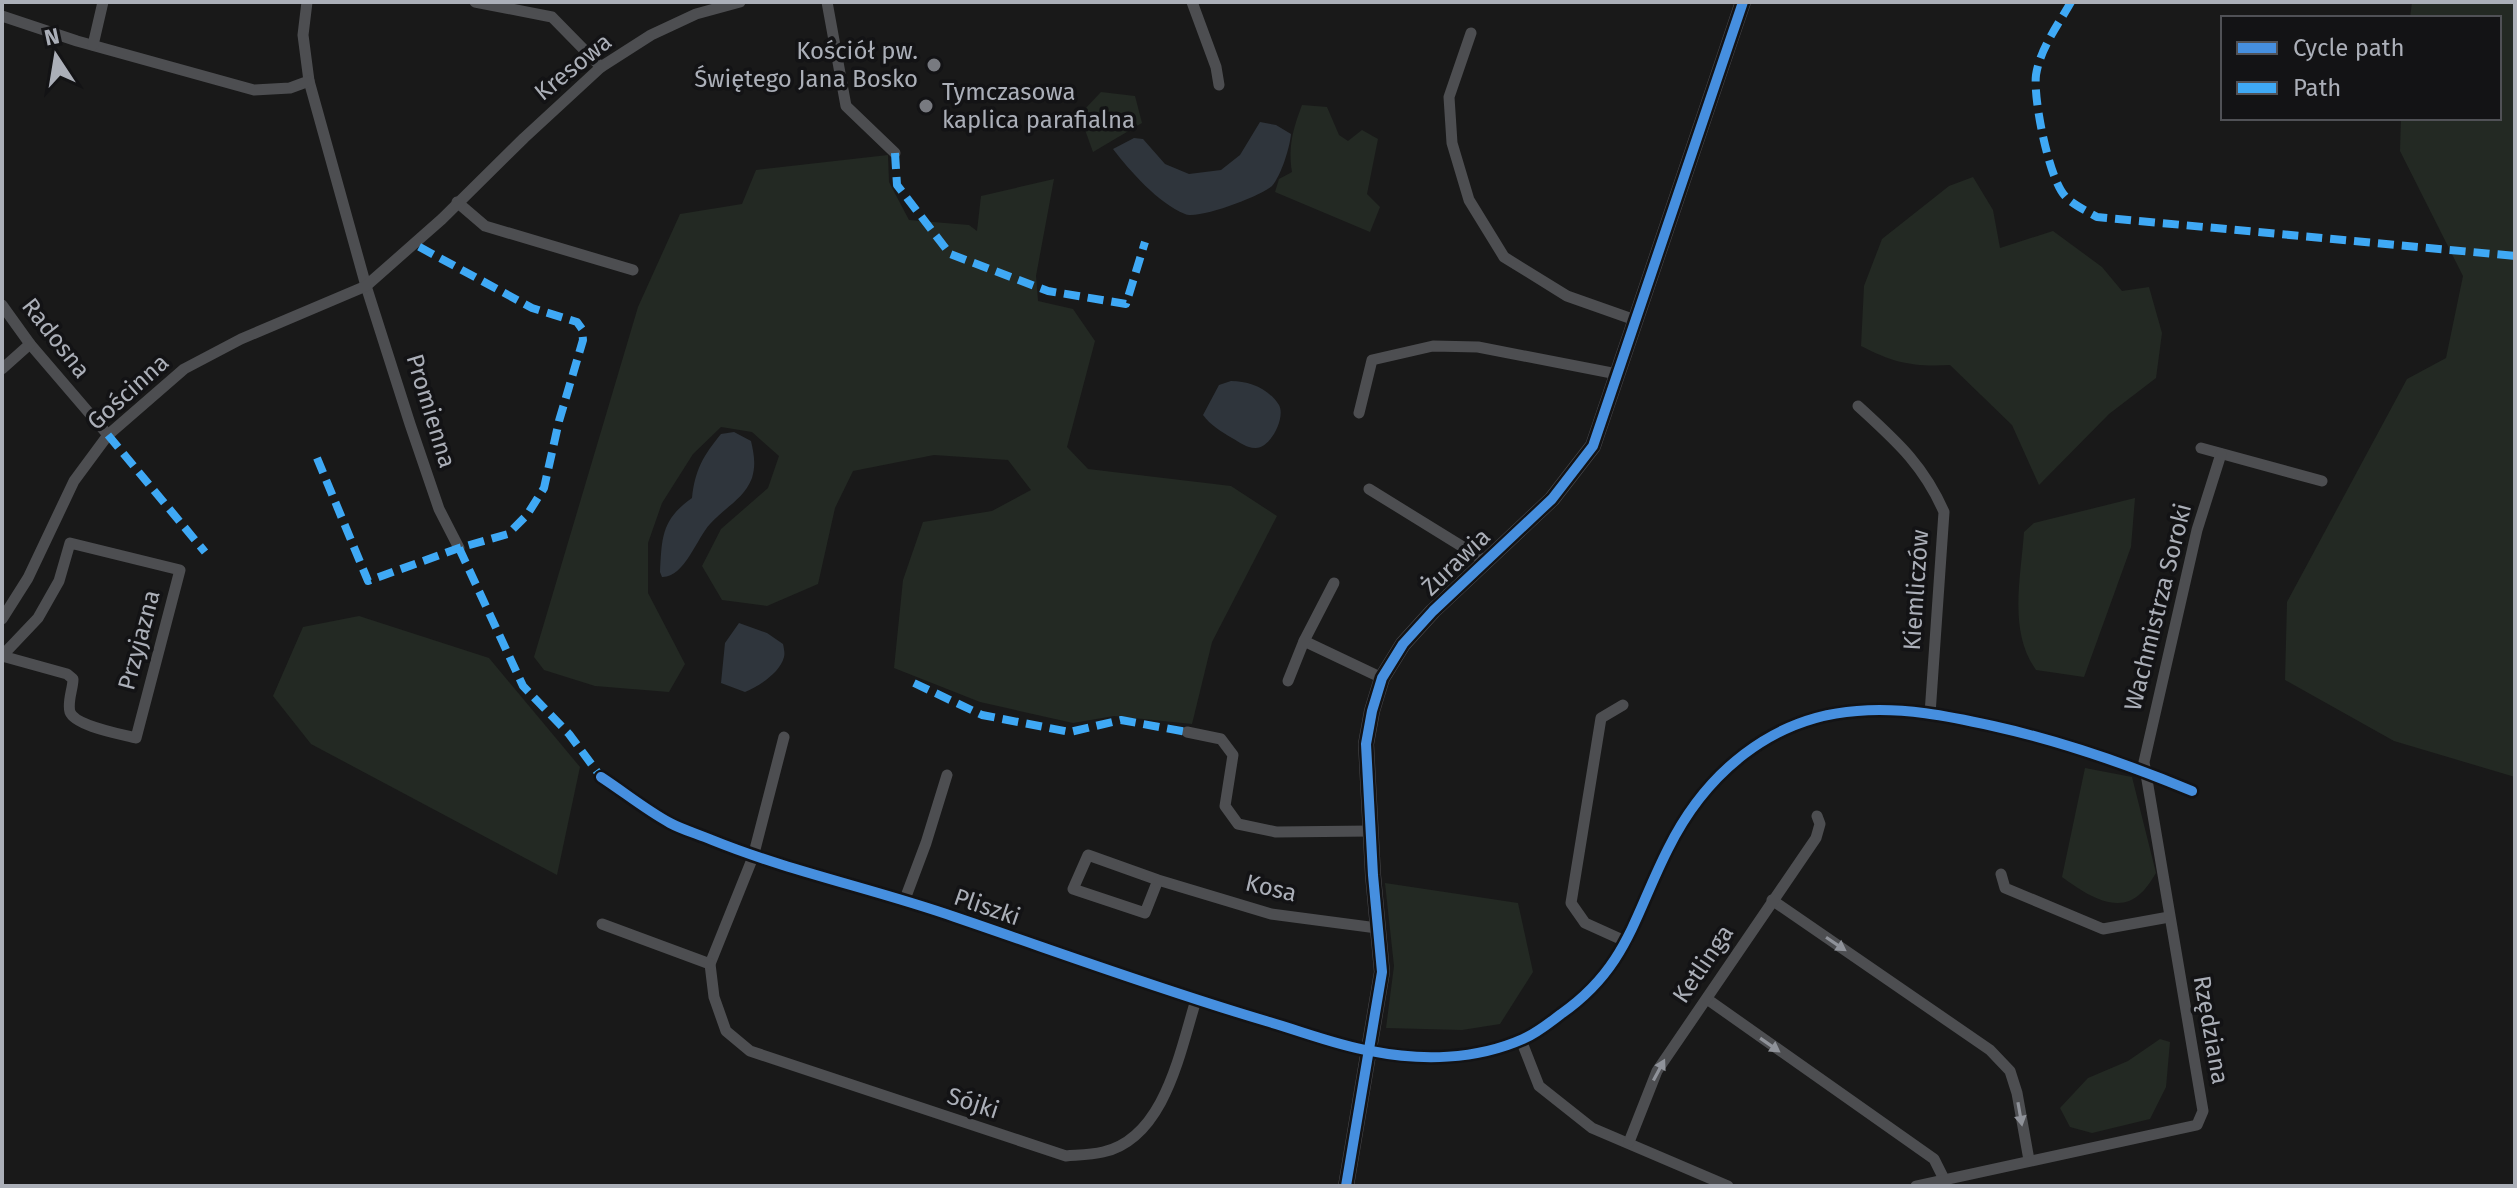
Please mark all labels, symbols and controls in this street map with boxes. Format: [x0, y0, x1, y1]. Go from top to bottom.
north arrow [16, 16, 96, 96]
legend [2221, 16, 2501, 120]
text: N [42, 22, 62, 52]
street label: Kresowa [529, 27, 617, 107]
text: Cycle path [2293, 34, 2405, 62]
place label: Kościół pw. Świętego Jana Bosko [694, 37, 918, 93]
marker: Kościół pw. Świętego Jana Bosko [925, 56, 943, 74]
text: Path [2293, 74, 2341, 102]
place label: Tymczasowa kaplica parafialna [942, 78, 1135, 134]
marker: Tymczasowa kaplica parafialna [917, 97, 935, 115]
street label: Radosna [16, 292, 96, 384]
street label: Gościnna [82, 348, 174, 436]
street label: Promienna [400, 351, 462, 471]
street label: Wachmistrza Soroki [2119, 501, 2197, 713]
street label: Żurawia [1416, 523, 1496, 601]
street label: Kiemliczów [1898, 528, 1934, 652]
street label: Przyjazna [112, 587, 166, 693]
street label: Kosa [1243, 869, 1299, 907]
street label: Pliszki [950, 883, 1024, 931]
street label: Ketlinga [1667, 920, 1739, 1008]
one-way arrow [1825, 936, 1847, 951]
street label: Rzędziana [2188, 974, 2234, 1086]
one-way arrow [1759, 1037, 1780, 1052]
one-way arrow [1651, 1059, 1665, 1081]
street label: Sójki [944, 1082, 1002, 1124]
one-way arrow [2015, 1102, 2027, 1127]

